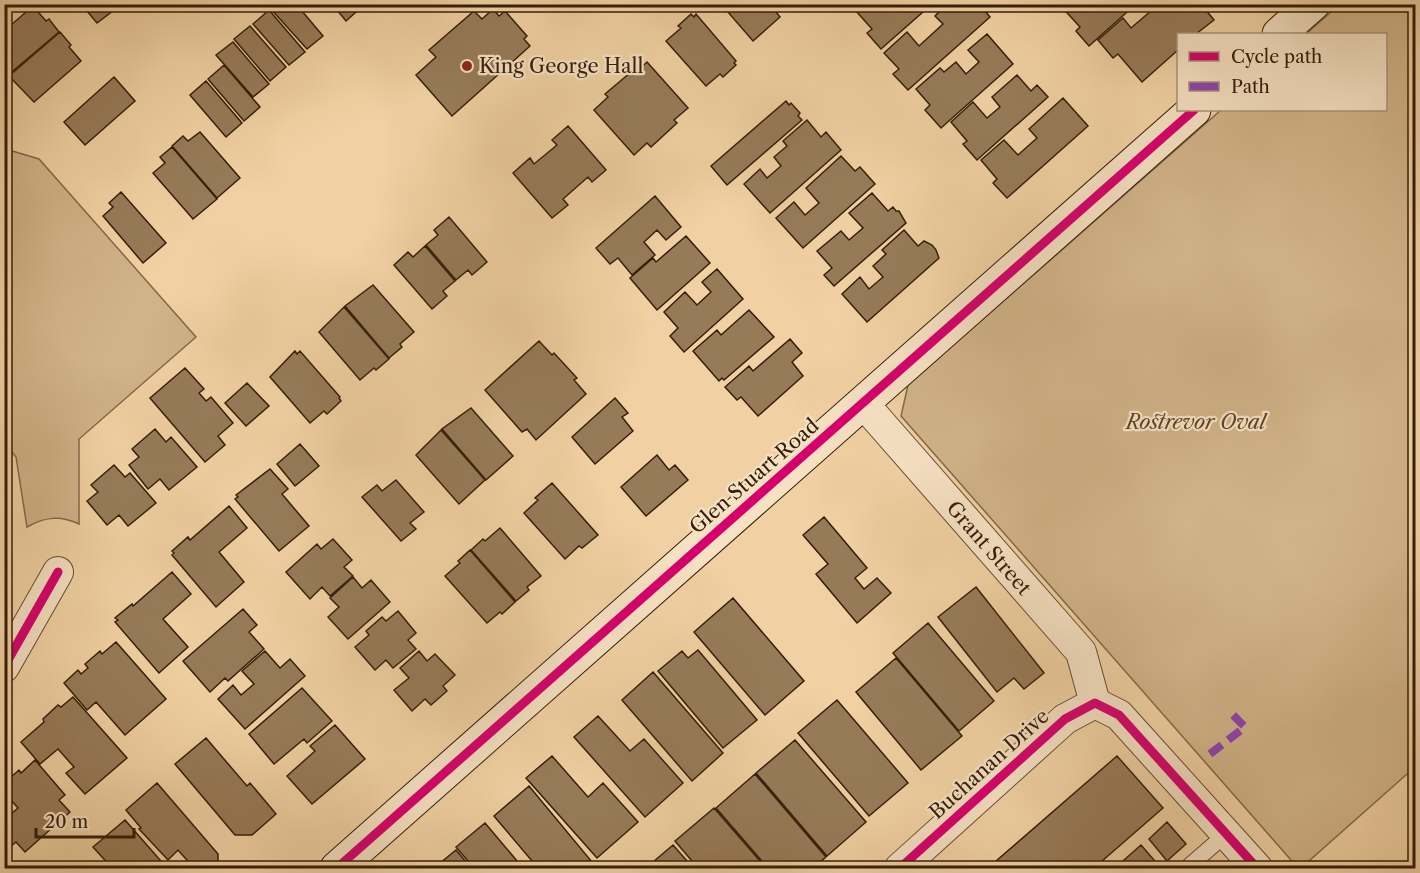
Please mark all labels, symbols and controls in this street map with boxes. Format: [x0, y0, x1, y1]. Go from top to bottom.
legend [1177, 33, 1387, 111]
text: Cycle path [1231, 46, 1322, 68]
place label: King George Hall [479, 54, 643, 78]
marker: King George Hall [460, 59, 474, 73]
text: Path [1231, 76, 1270, 98]
park label: Rostrevor Oval [1124, 410, 1269, 434]
street label: Glen Stuart Road [685, 413, 823, 539]
street label: Grant Street [942, 496, 1036, 600]
street label: Buchanan Drive [924, 704, 1054, 824]
scale bar [36, 801, 134, 839]
text: 20 m [45, 811, 89, 833]

